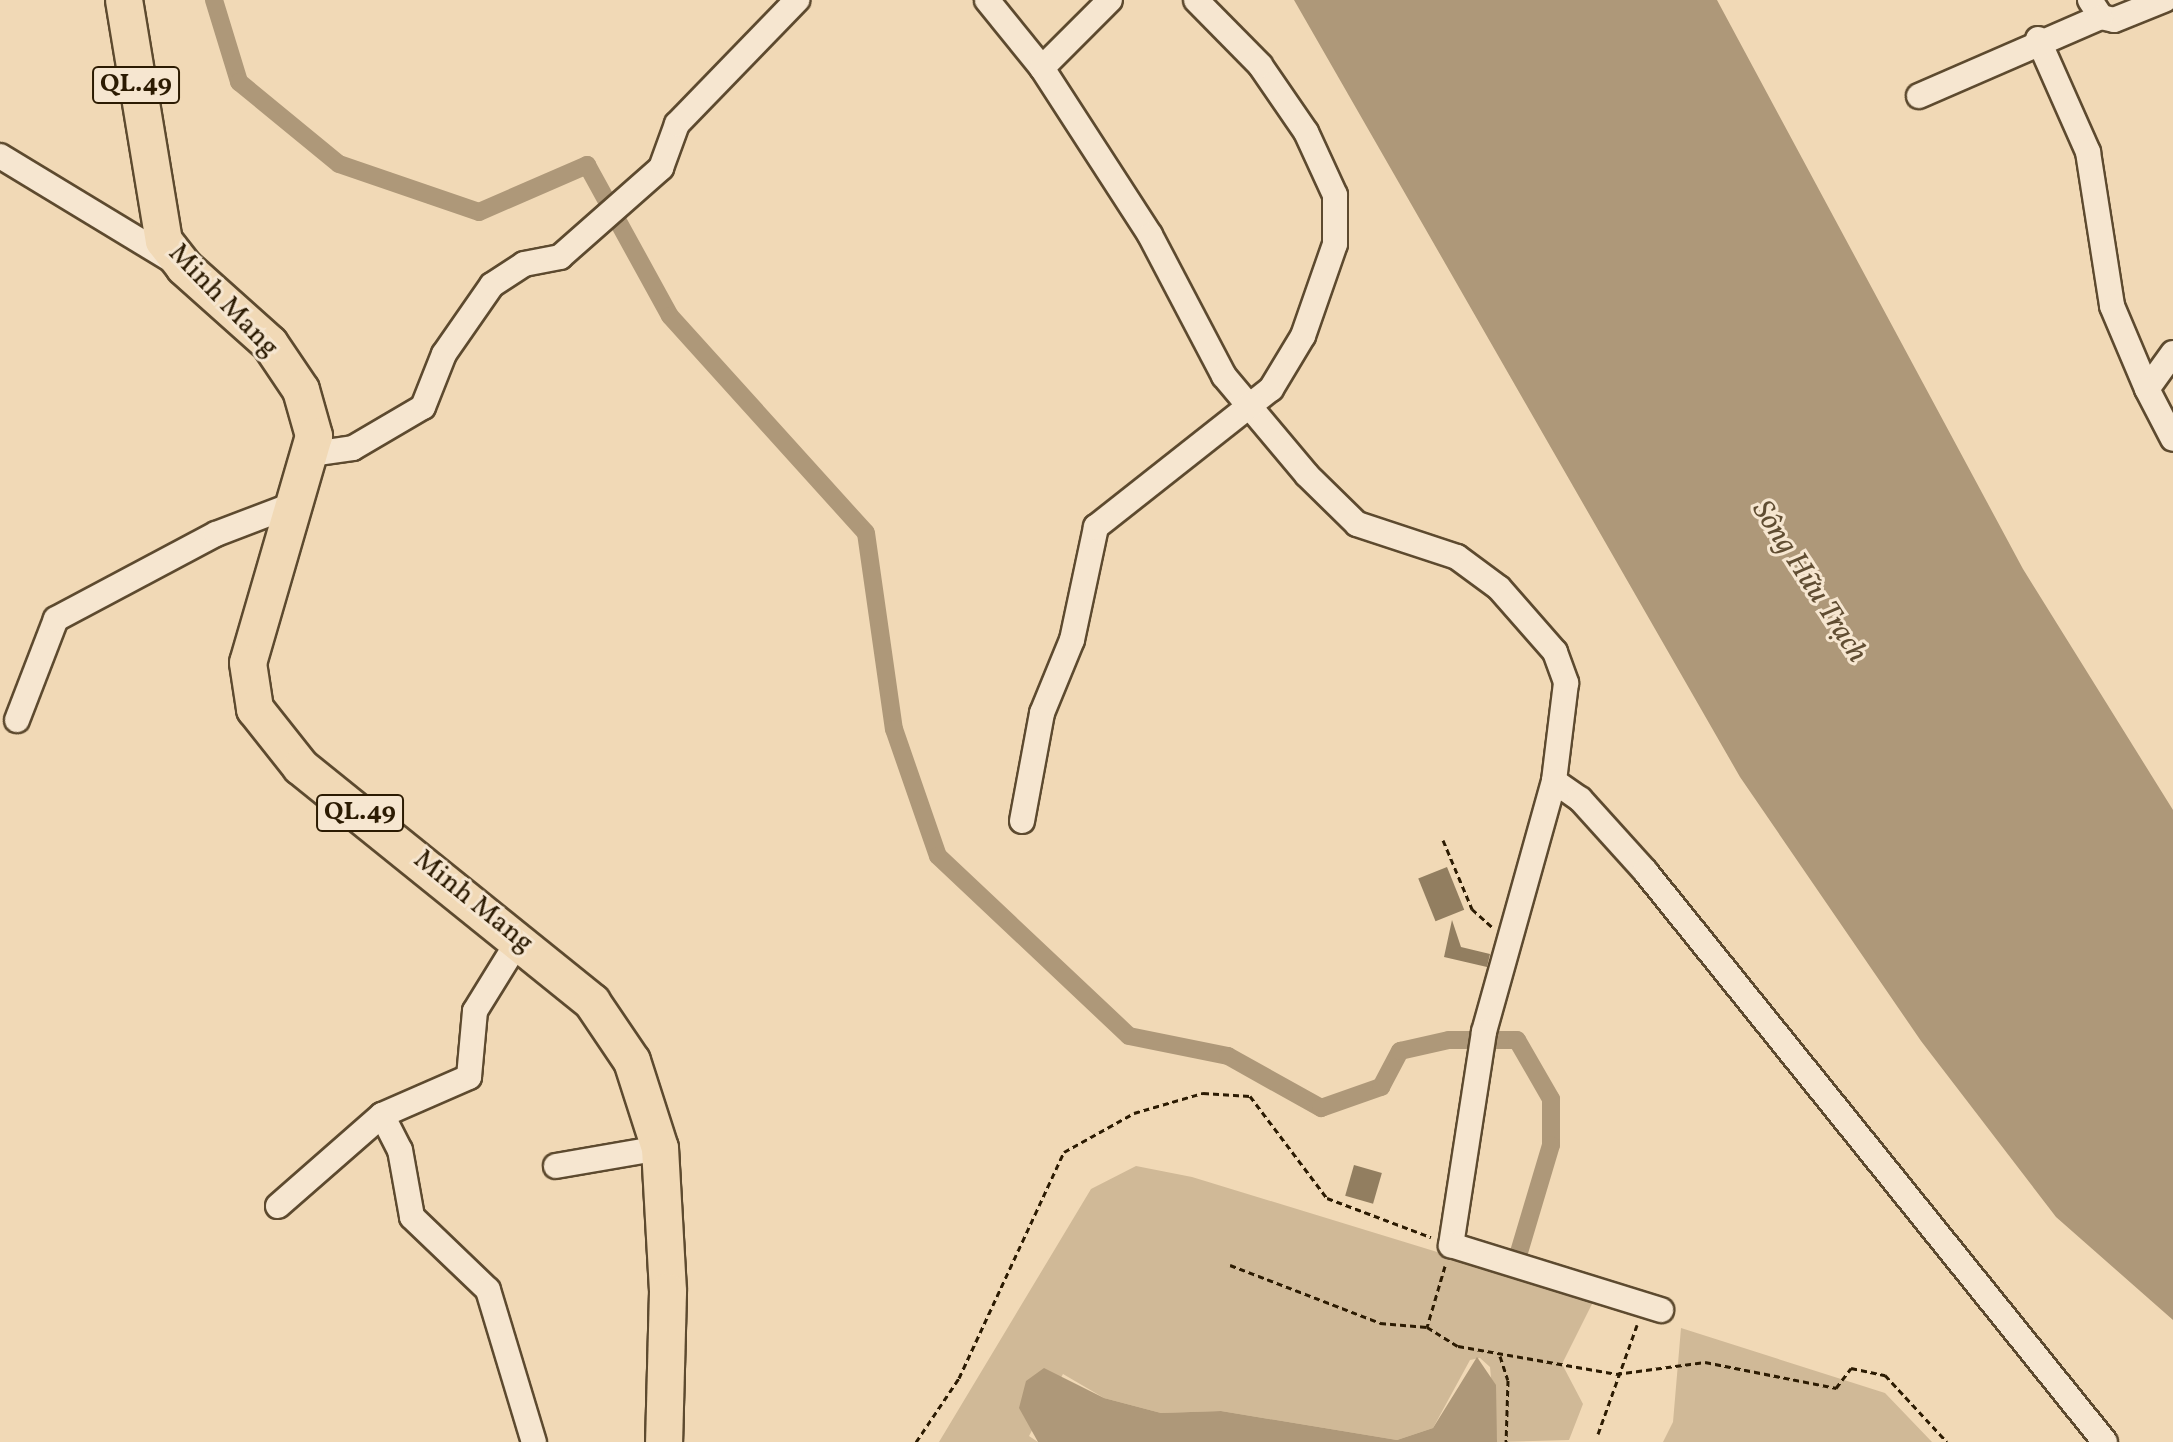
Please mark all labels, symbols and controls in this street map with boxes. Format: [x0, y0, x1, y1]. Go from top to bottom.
road number: QL.49 [92, 63, 180, 107]
street label: Minh Mang [161, 237, 285, 365]
water label: Sông Hữu Trạch [1743, 494, 1875, 670]
road number: QL.49 [316, 791, 404, 835]
street label: Minh Mang [406, 843, 540, 961]

